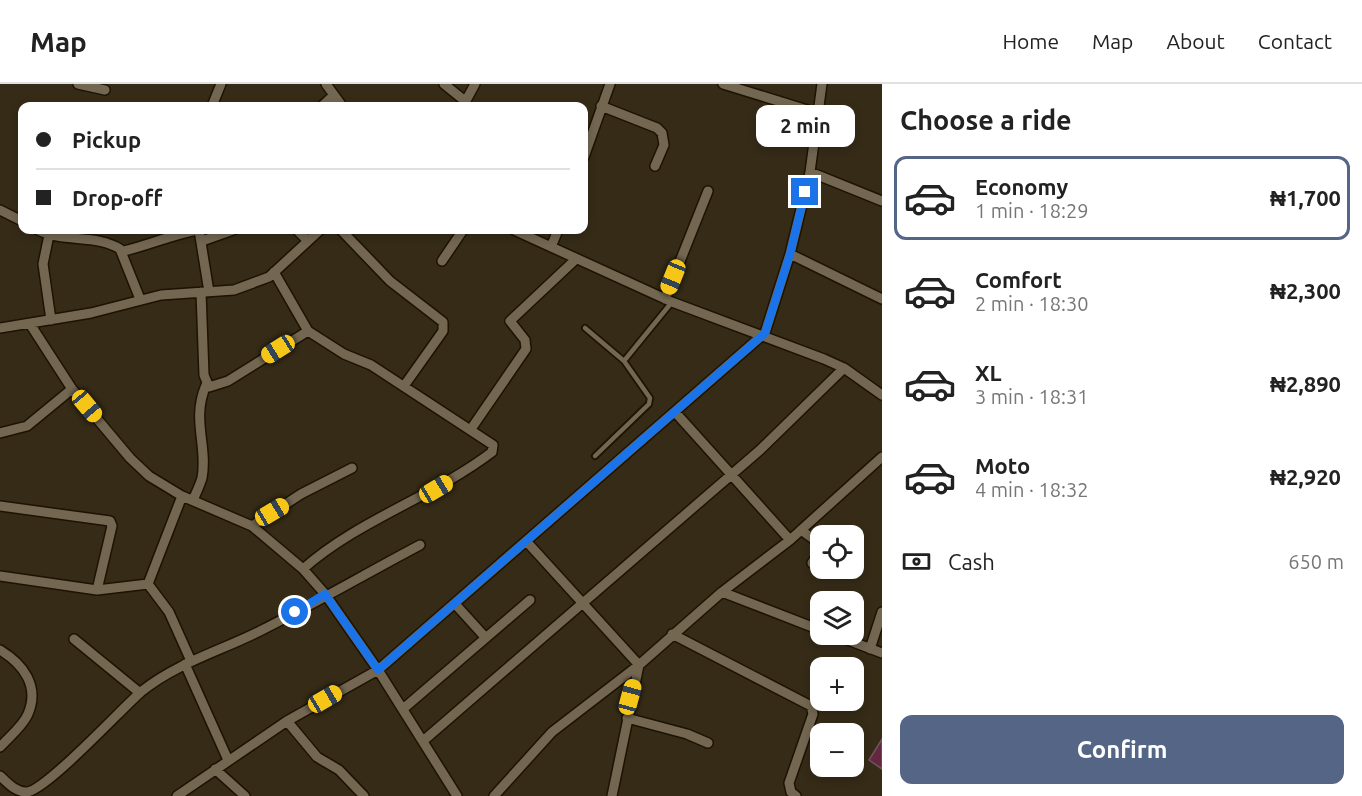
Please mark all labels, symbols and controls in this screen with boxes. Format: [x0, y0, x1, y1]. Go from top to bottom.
text: Map [30, 26, 87, 57]
text: Home [1002, 29, 1059, 53]
text: Map [1092, 29, 1133, 53]
text: About [1166, 29, 1225, 53]
text: Contact [1258, 29, 1332, 53]
callout: 2 min [756, 105, 854, 147]
text: Choose a ride [900, 105, 1072, 135]
text: 2 min [780, 114, 831, 137]
text: Pickup [72, 127, 141, 152]
icon: car [903, 171, 957, 225]
text: Economy [975, 174, 1068, 199]
route end [791, 178, 818, 205]
text: Drop-off [72, 185, 162, 210]
text: ₦1,700 [1270, 185, 1341, 210]
text: 1 min · 18:29 [975, 199, 1089, 222]
car [658, 257, 688, 297]
icon: car [903, 264, 957, 318]
text: Comfort [975, 267, 1062, 292]
text: ₦2,300 [1270, 278, 1341, 303]
text: 2 min · 18:30 [975, 292, 1089, 315]
car [258, 332, 298, 366]
icon: car [903, 357, 957, 411]
text: XL [975, 360, 1002, 385]
text: ₦2,890 [1270, 371, 1341, 396]
text: 3 min · 18:31 [975, 385, 1089, 408]
car [69, 386, 105, 426]
icon: car [903, 450, 957, 504]
text: Moto [975, 453, 1030, 478]
text: ₦2,920 [1270, 464, 1341, 489]
car [416, 472, 456, 506]
text: 4 min · 18:32 [975, 478, 1089, 501]
car [252, 495, 292, 529]
map controls [810, 525, 864, 777]
button: locate [810, 525, 864, 579]
icon: cash [900, 545, 933, 578]
text: Cash [948, 549, 995, 574]
text: 650 m [1288, 550, 1344, 573]
button: layers [810, 591, 864, 645]
route start [281, 598, 308, 625]
button: + [810, 657, 864, 711]
car [617, 677, 643, 717]
car [305, 682, 345, 716]
button: Confirm [900, 715, 1344, 784]
button: − [810, 723, 864, 777]

